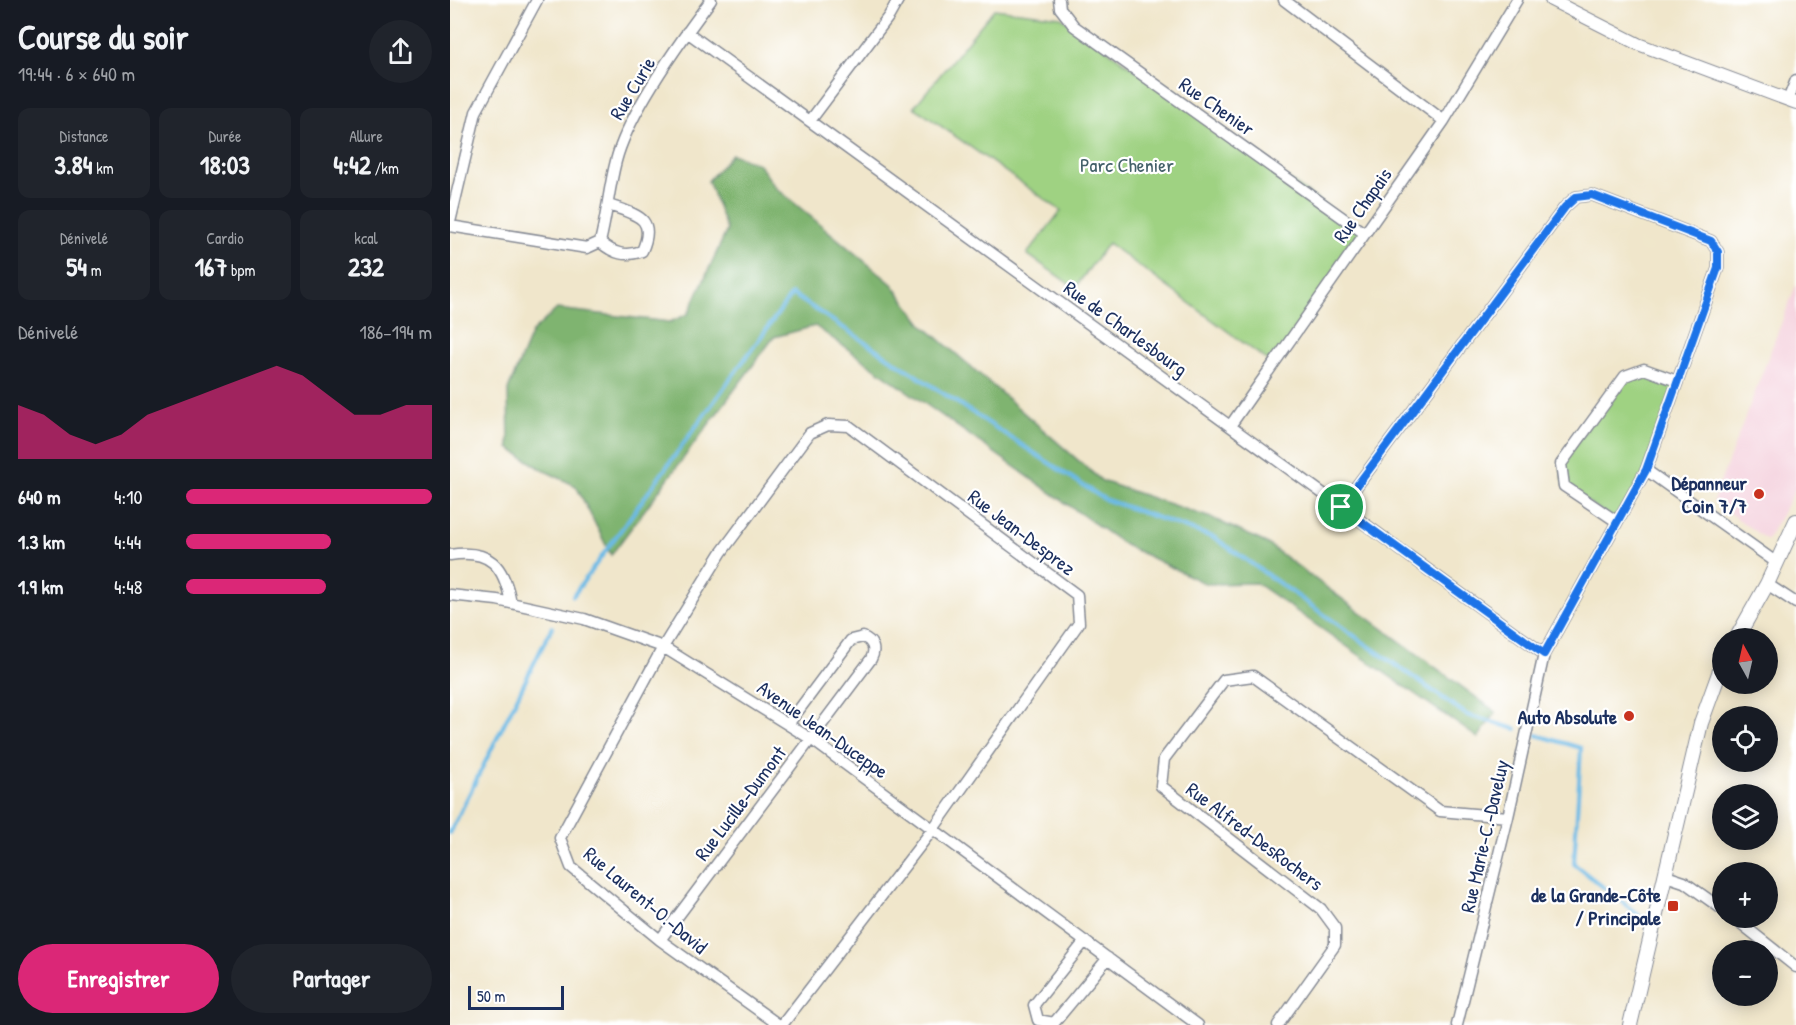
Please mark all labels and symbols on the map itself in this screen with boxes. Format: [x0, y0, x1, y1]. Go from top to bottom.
street label: Rue Curie [603, 52, 661, 124]
street label: Rue Chenier [1174, 70, 1260, 142]
park label: Parc Chenier [1080, 151, 1174, 178]
street label: Rue Chapais [1326, 162, 1398, 248]
street label: Rue de Charlesbourg [1059, 274, 1193, 382]
place label: Dépanneur Coin 7/7 [1671, 469, 1747, 519]
pin [1315, 481, 1366, 532]
street label: Rue Jean-Desprez [963, 483, 1082, 582]
marker: Dépanneur Coin 7/7 [1752, 487, 1766, 501]
north arrow [1712, 628, 1778, 694]
street label: Avenue Jean-Duceppe [752, 674, 894, 784]
place label: Auto Absolute [1518, 703, 1617, 730]
marker: Auto Absolute [1622, 709, 1636, 723]
street label: Rue Lucille-Dumont [688, 739, 793, 866]
street label: Rue Marie-C.-Daveluy [1453, 757, 1515, 915]
street label: Rue Alfred-DesRochers [1181, 775, 1329, 897]
street label: Rue Laurent-O.-David [578, 840, 714, 960]
place label: de la Grande-Côte / Principale [1531, 881, 1661, 932]
marker: de la Grande-Côte / Principale [1666, 899, 1680, 913]
scale bar [468, 983, 564, 1010]

